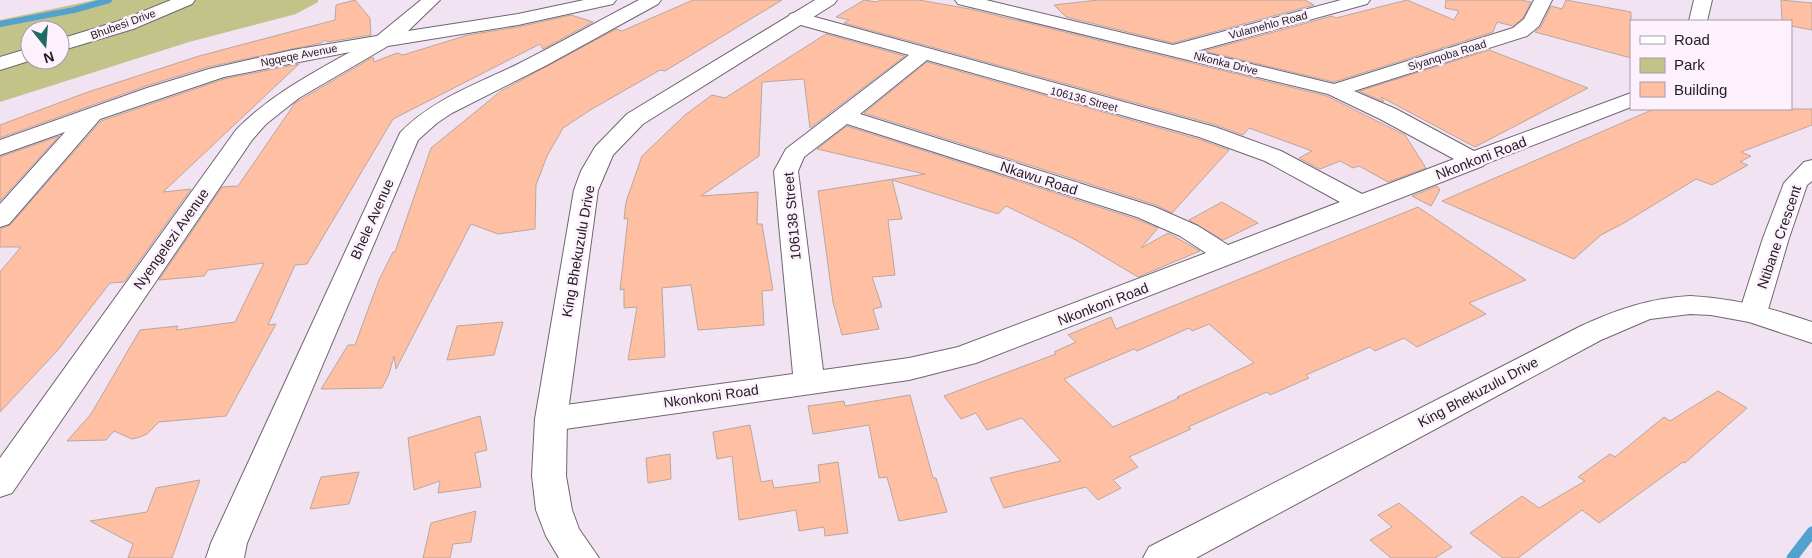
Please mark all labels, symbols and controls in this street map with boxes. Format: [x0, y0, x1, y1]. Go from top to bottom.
street label: Bhubesi Drive [89, 7, 157, 41]
street label: Vulamehlo Road [1227, 9, 1309, 41]
north arrow [20, 20, 70, 70]
legend [1630, 20, 1792, 110]
text: Road [1674, 31, 1710, 48]
street label: Siyanqoba Road [1406, 37, 1488, 73]
street label: Ngqeqe Avenue [260, 42, 338, 68]
text: N [42, 48, 56, 67]
street label: Nkonka Drive [1193, 49, 1259, 77]
text: Park [1674, 56, 1705, 73]
text: Building [1674, 81, 1727, 98]
street label: 106136 Street [1049, 84, 1119, 114]
street label: Nkonkoni Road [1433, 133, 1529, 183]
street label: Nkawu Road [998, 158, 1080, 198]
street label: 106138 Street [780, 171, 804, 261]
street label: Bhele Avenue [347, 176, 397, 262]
street label: King Bhekuzulu Drive [558, 183, 598, 318]
street label: Ntibane Crescent [1754, 183, 1804, 291]
street label: Nyengelezi Avenue [130, 185, 212, 293]
street label: Nkonkoni Road [1055, 279, 1151, 329]
street label: King Bhekuzulu Drive [1415, 353, 1541, 430]
street label: Nkonkoni Road [662, 381, 760, 411]

